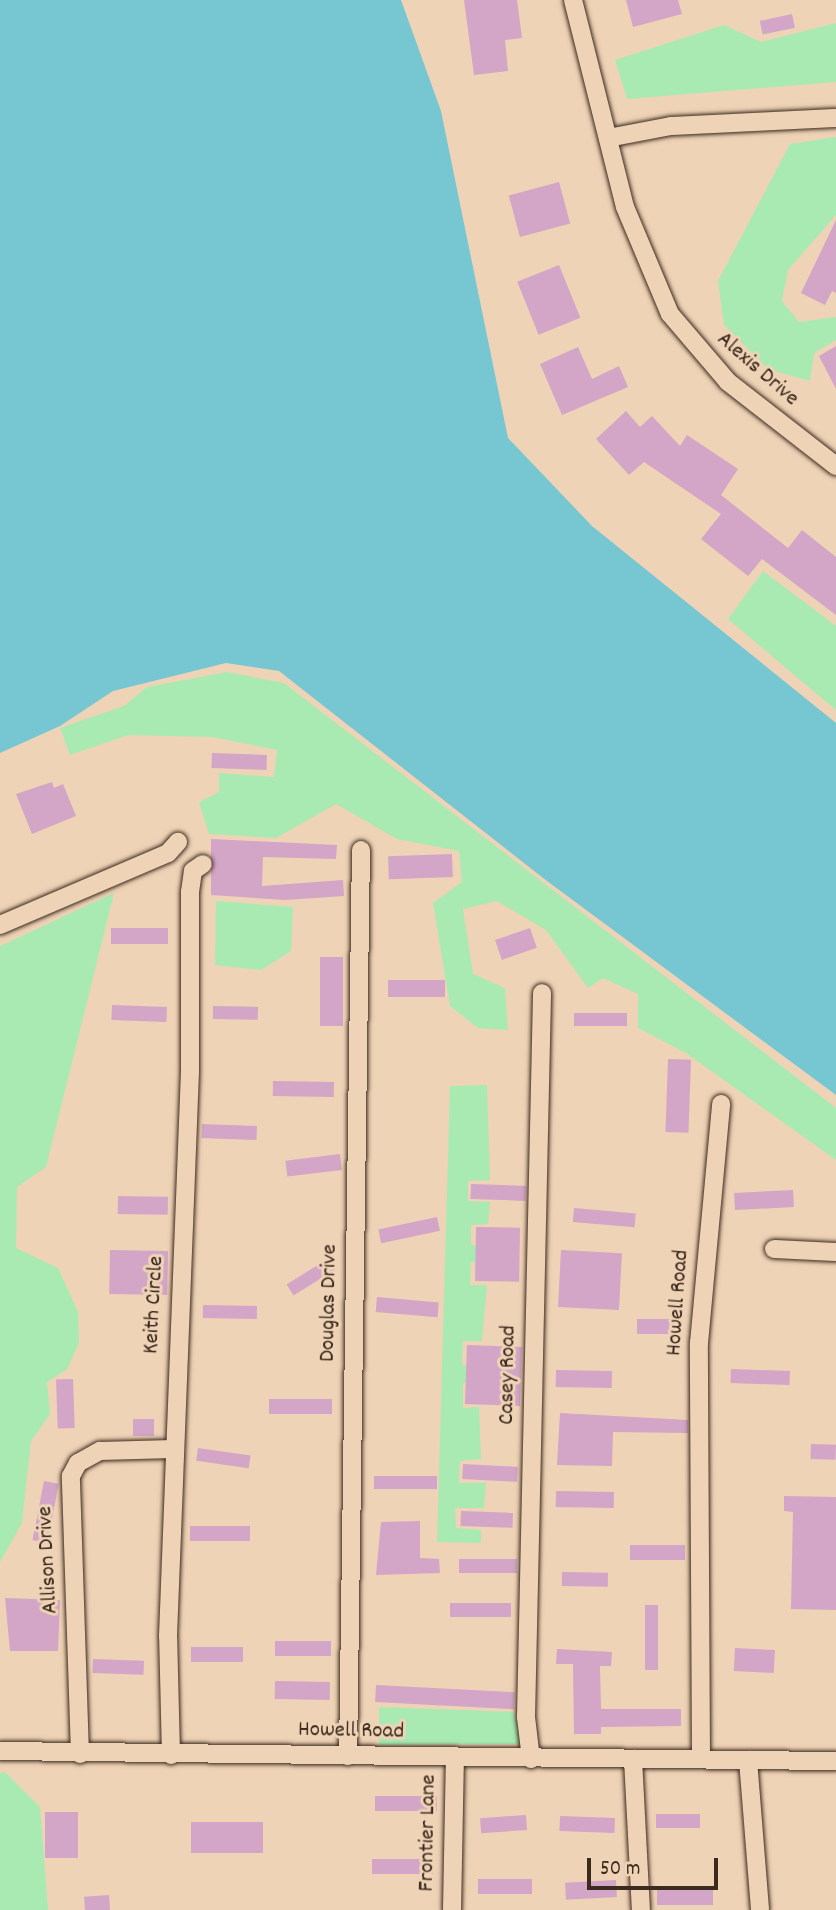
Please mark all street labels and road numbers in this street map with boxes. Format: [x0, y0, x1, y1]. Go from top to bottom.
street label: Alexis Drive [710, 327, 804, 413]
street label: Douglas Drive [315, 1244, 345, 1362]
street label: Howell Road [662, 1249, 696, 1357]
street label: Keith Circle [139, 1255, 171, 1355]
street label: Casey Road [494, 1325, 524, 1425]
street label: Allison Drive [32, 1505, 66, 1615]
street label: Howell Road [298, 1717, 404, 1747]
street label: Frontier Lane [414, 1774, 444, 1892]

